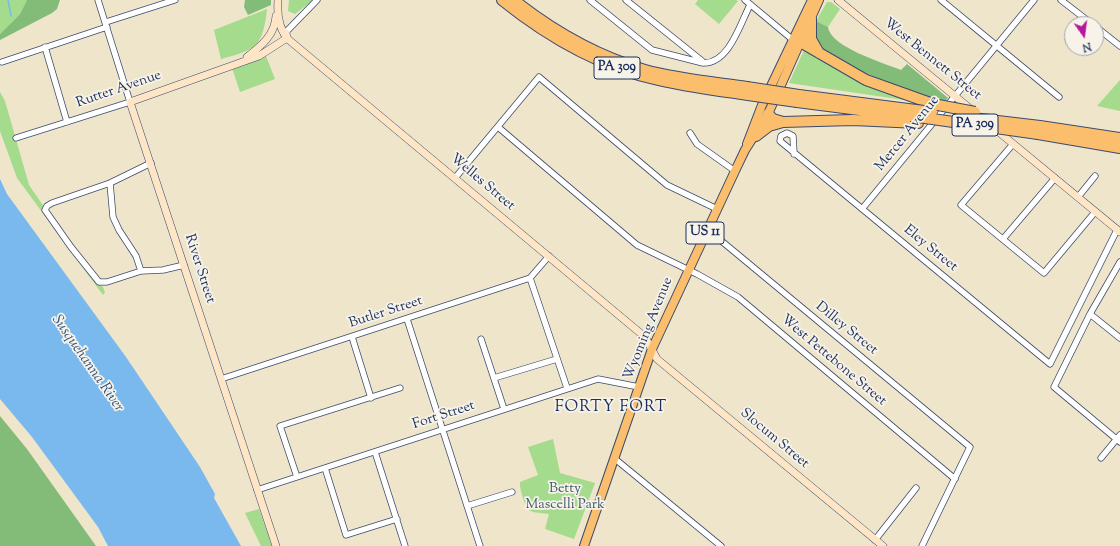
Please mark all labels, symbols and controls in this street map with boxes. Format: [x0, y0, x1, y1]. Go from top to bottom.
street label: West Bennett Street [880, 15, 984, 105]
north arrow [1064, 16, 1104, 56]
text: N [1080, 38, 1093, 55]
road number: PA 309 [594, 57, 640, 79]
street label: Rutter Avenue [74, 68, 164, 112]
street label: Mercer Avenue [872, 93, 944, 175]
road number: PA 309 [952, 114, 998, 136]
street label: Welles Street [446, 151, 518, 215]
road number: US 11 [686, 222, 724, 244]
street label: Eley Street [900, 222, 960, 276]
street label: River Street [180, 232, 218, 306]
street label: Wyoming Avenue [621, 275, 677, 383]
street label: Butler Street [347, 293, 425, 333]
street label: Dilley Street [812, 299, 880, 359]
water label: Susquehanna River [47, 312, 127, 416]
street label: West Pettebone Street [777, 312, 889, 410]
street label: Fort Street [411, 398, 477, 434]
district label: FORTY FORT [555, 398, 667, 418]
street label: Slocum Street [736, 405, 812, 473]
park label: Betty Mascelli Park [525, 482, 605, 514]

